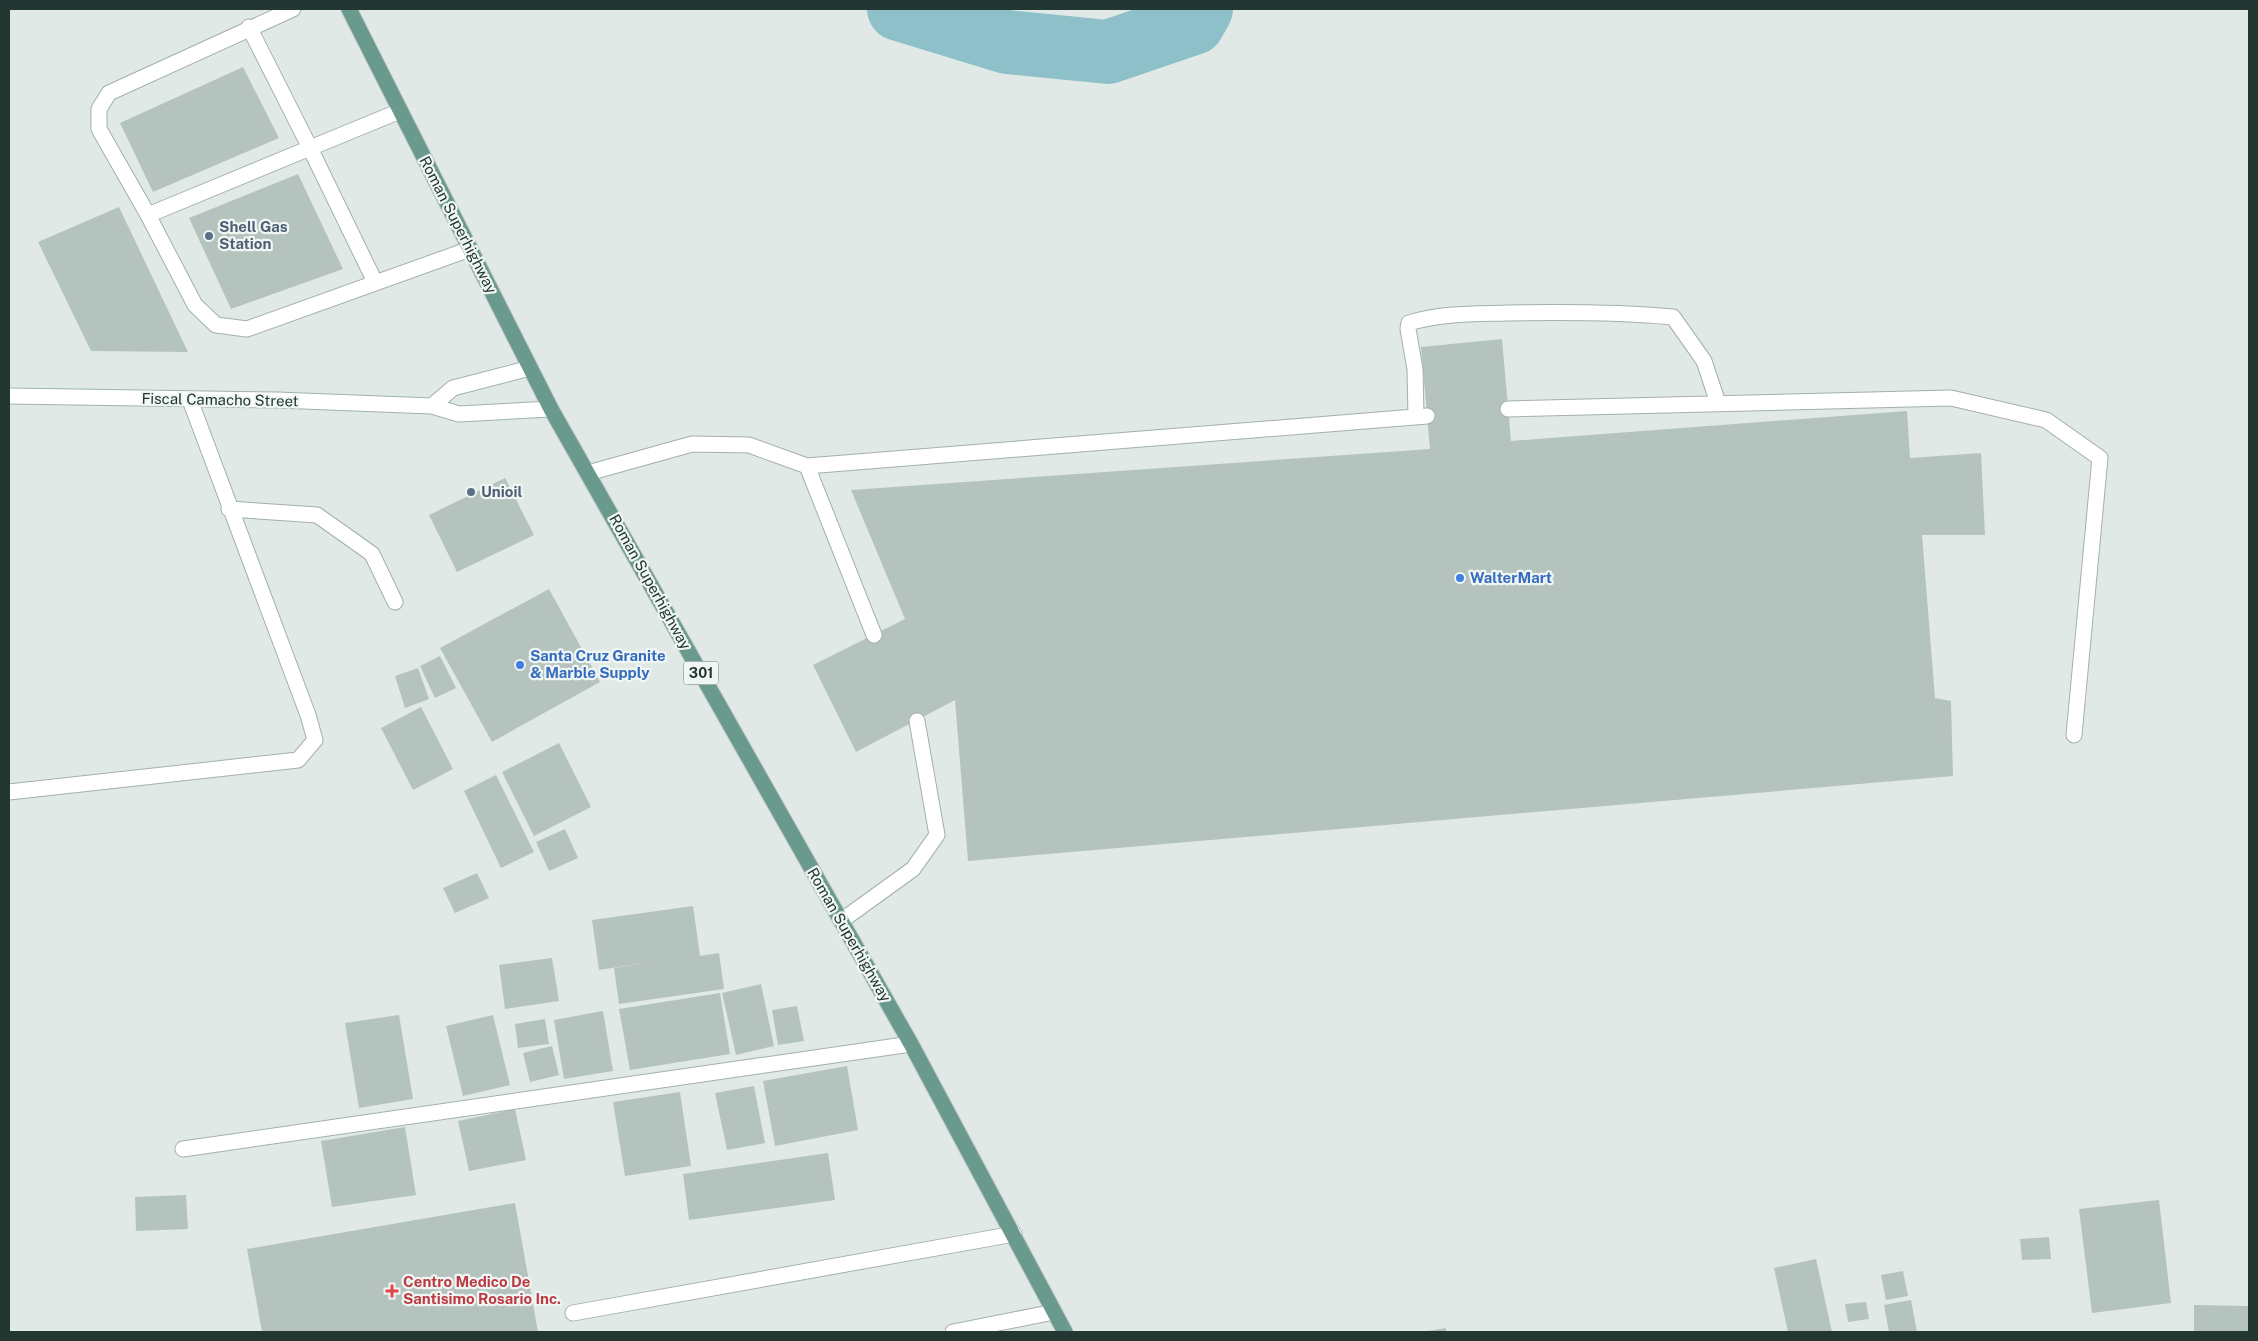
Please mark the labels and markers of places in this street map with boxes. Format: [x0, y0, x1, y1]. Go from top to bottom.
place label: Shell Gas Station [219, 218, 288, 252]
marker: Shell Gas Station [203, 230, 215, 242]
place label: Unioil [481, 483, 522, 500]
marker: Unioil [465, 486, 477, 498]
place label: WalterMart [1470, 569, 1552, 586]
marker: WalterMart [1454, 572, 1466, 584]
place label: Santa Cruz Granite & Marble Supply [530, 647, 666, 681]
marker: Santa Cruz Granite & Marble Supply [514, 659, 526, 671]
place label: Centro Medico De Santisimo Rosario Inc. [403, 1273, 561, 1307]
marker: Centro Medico De Santisimo Rosario Inc. [385, 1284, 399, 1298]

